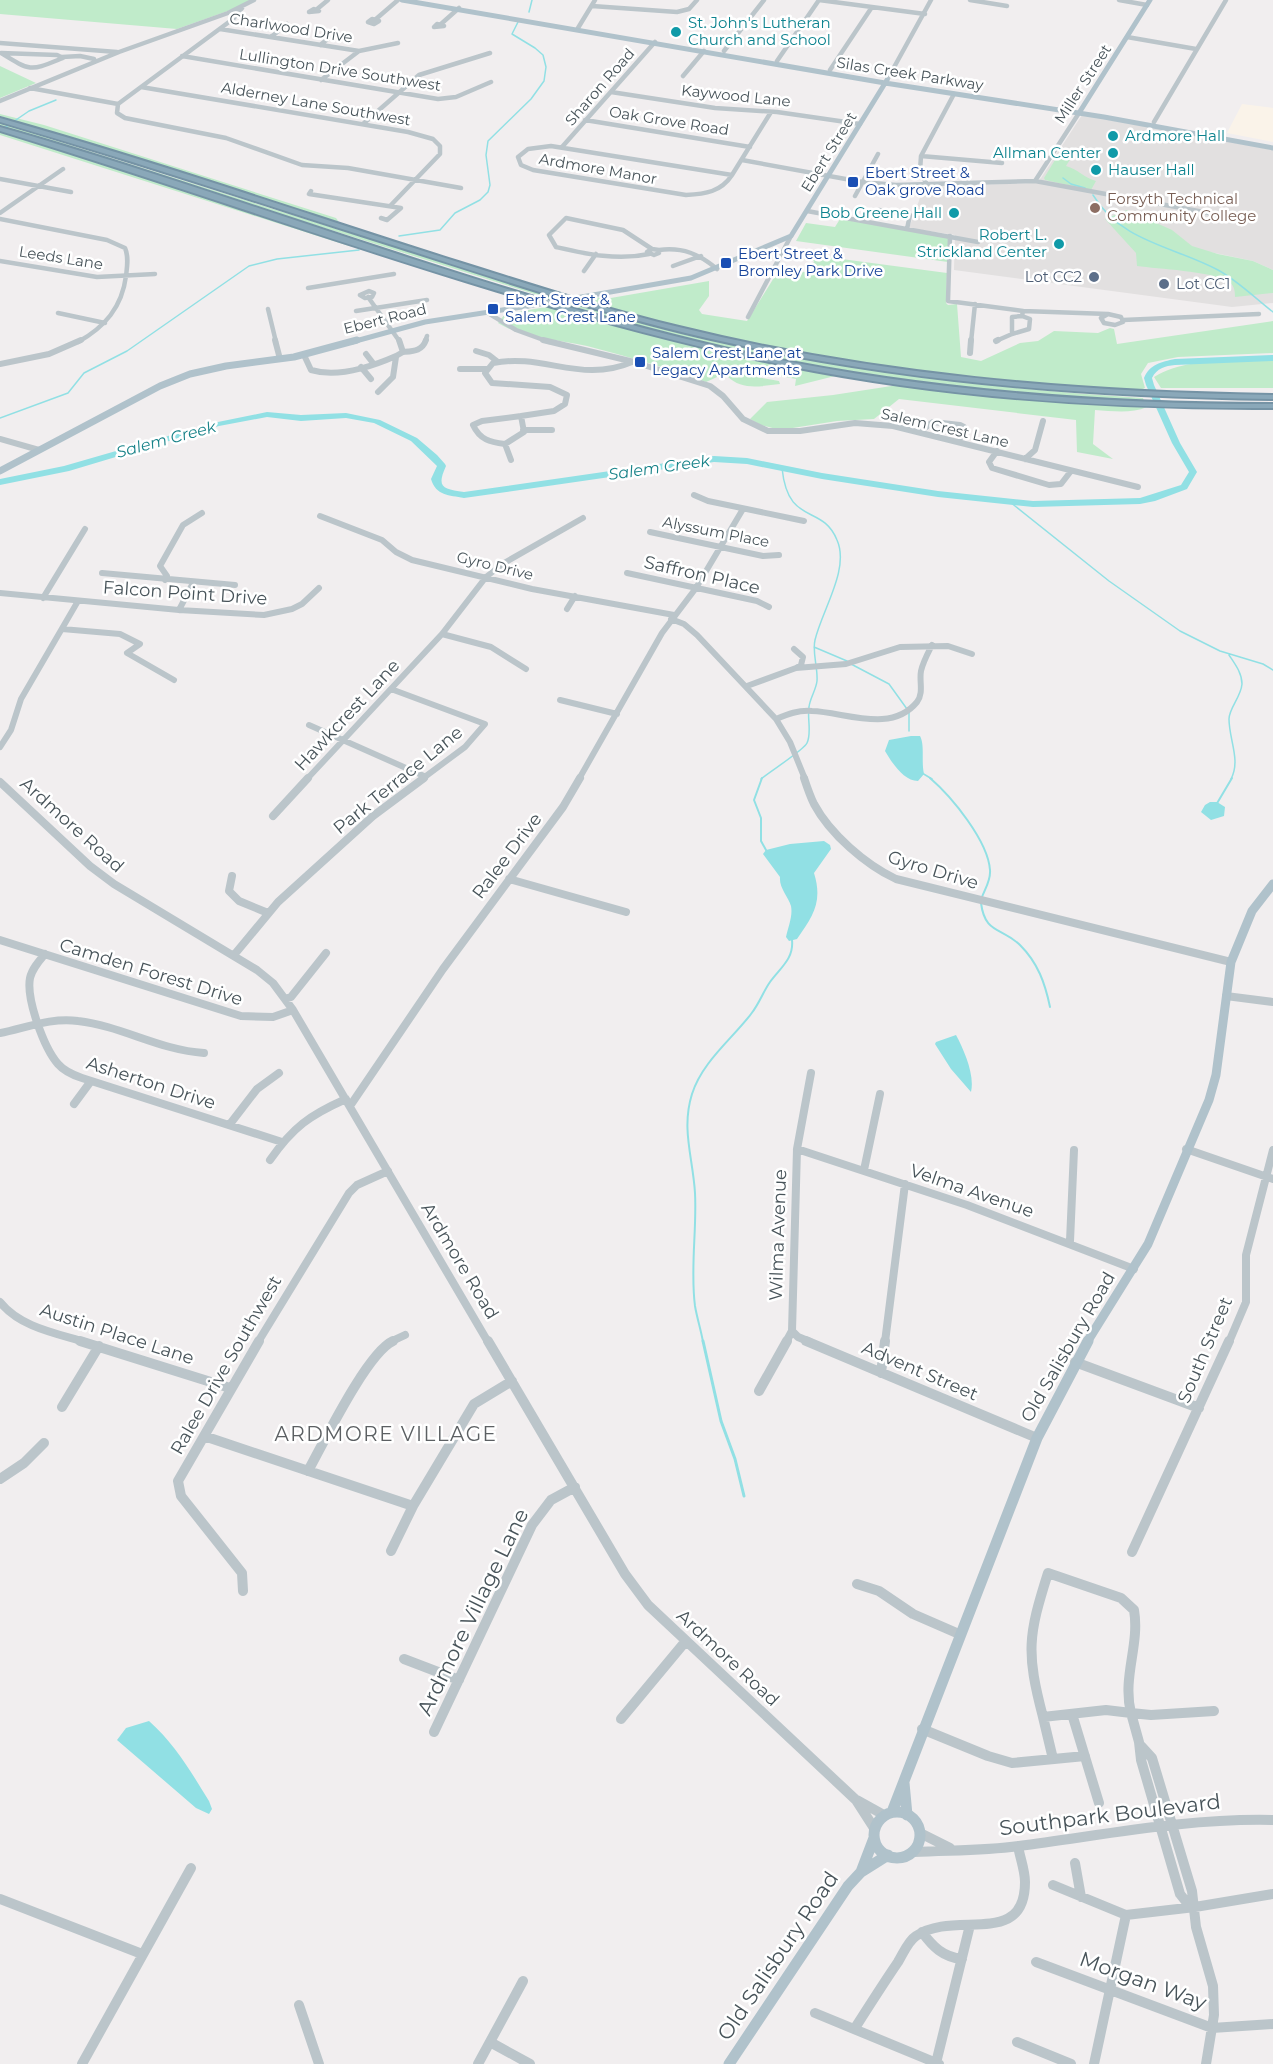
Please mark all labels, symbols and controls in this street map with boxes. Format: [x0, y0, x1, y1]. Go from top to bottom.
street label: Charlwood Drive [228, 8, 354, 47]
place label: St. John's Lutheran Church and School [688, 13, 831, 49]
marker: St. John's Lutheran Church and School [669, 25, 683, 39]
street label: Miller Street [1050, 40, 1115, 127]
street label: Lullington Drive Southwest [238, 44, 442, 95]
street label: Sharon Road [561, 44, 639, 129]
street label: Silas Creek Parkway [835, 53, 986, 95]
street label: Alderney Lane Southwest [220, 77, 412, 130]
street label: Kaywood Lane [680, 80, 792, 111]
street label: Oak Grove Road [608, 102, 730, 139]
street label: Ebert Street [796, 108, 861, 195]
place label: Ardmore Hall [1125, 126, 1225, 145]
marker: Ardmore Hall [1106, 129, 1120, 143]
place label: Allman Center [993, 143, 1101, 162]
marker: Allman Center [1106, 146, 1120, 160]
street label: Ardmore Manor [538, 149, 659, 188]
place label: Hauser Hall [1108, 160, 1195, 179]
place label: Ebert Street & Oak grove Road [865, 163, 985, 199]
marker: Hauser Hall [1089, 163, 1103, 177]
marker: Ebert Street & Oak grove Road [846, 175, 860, 189]
place label: Forsyth Technical Community College [1107, 189, 1256, 225]
marker: Forsyth Technical Community College [1088, 201, 1102, 215]
place label: Bob Greene Hall [819, 203, 942, 222]
marker: Bob Greene Hall [947, 206, 961, 220]
place label: Robert L. Strickland Center [917, 225, 1047, 261]
marker: Robert L. Strickland Center [1052, 237, 1066, 251]
street label: Leeds Lane [18, 241, 105, 274]
place label: Ebert Street & Bromley Park Drive [738, 244, 883, 280]
marker: Ebert Street & Bromley Park Drive [719, 256, 733, 270]
place label: Lot CC2 [1025, 267, 1082, 286]
marker: Lot CC2 [1087, 270, 1101, 284]
place label: Lot CC1 [1176, 274, 1230, 293]
marker: Lot CC1 [1157, 277, 1171, 291]
place label: Ebert Street & Salem Crest Lane [505, 290, 636, 326]
street label: Ebert Road [341, 299, 428, 338]
marker: Ebert Street & Salem Crest Lane [486, 302, 500, 316]
place label: Salem Crest Lane at Legacy Apartments [652, 343, 802, 379]
marker: Salem Crest Lane at Legacy Apartments [633, 355, 647, 369]
street label: Salem Crest Lane [879, 404, 1011, 451]
water label: Salem Creek [114, 417, 219, 462]
water label: Salem Creek [607, 451, 713, 484]
street label: Alyssum Place [661, 512, 771, 551]
street label: Gyro Drive [455, 547, 535, 584]
street label: Saffron Place [642, 551, 762, 599]
street label: Falcon Point Drive [102, 576, 268, 610]
street label: Hawkcrest Lane [290, 655, 404, 775]
street label: Park Terrace Lane [329, 721, 467, 839]
street label: Ardmore Road [16, 773, 128, 877]
street label: Ralee Drive [468, 809, 547, 903]
street label: Gyro Drive [885, 846, 981, 894]
street label: Camden Forest Drive [57, 934, 245, 1010]
street label: Asherton Drive [84, 1052, 218, 1114]
street label: Velma Avenue [907, 1159, 1037, 1223]
street label: Wilma Avenue [765, 1169, 791, 1301]
street label: Ardmore Road [417, 1199, 503, 1323]
street label: Old Salisbury Road [1016, 1268, 1120, 1426]
street label: Ralee Drive Southwest [166, 1272, 286, 1458]
street label: South Street [1173, 1294, 1237, 1406]
street label: Austin Place Lane [37, 1299, 197, 1369]
street label: Advent Street [859, 1337, 981, 1405]
district label: ARDMORE VILLAGE [274, 1422, 498, 1446]
street label: Ardmore Village Lane [412, 1504, 534, 1719]
street label: Ardmore Road [672, 1605, 784, 1711]
street label: Southpark Boulevard [998, 1789, 1222, 1840]
street label: Old Salisbury Road [712, 1867, 843, 2045]
street label: Morgan Way [1076, 1946, 1211, 2015]

